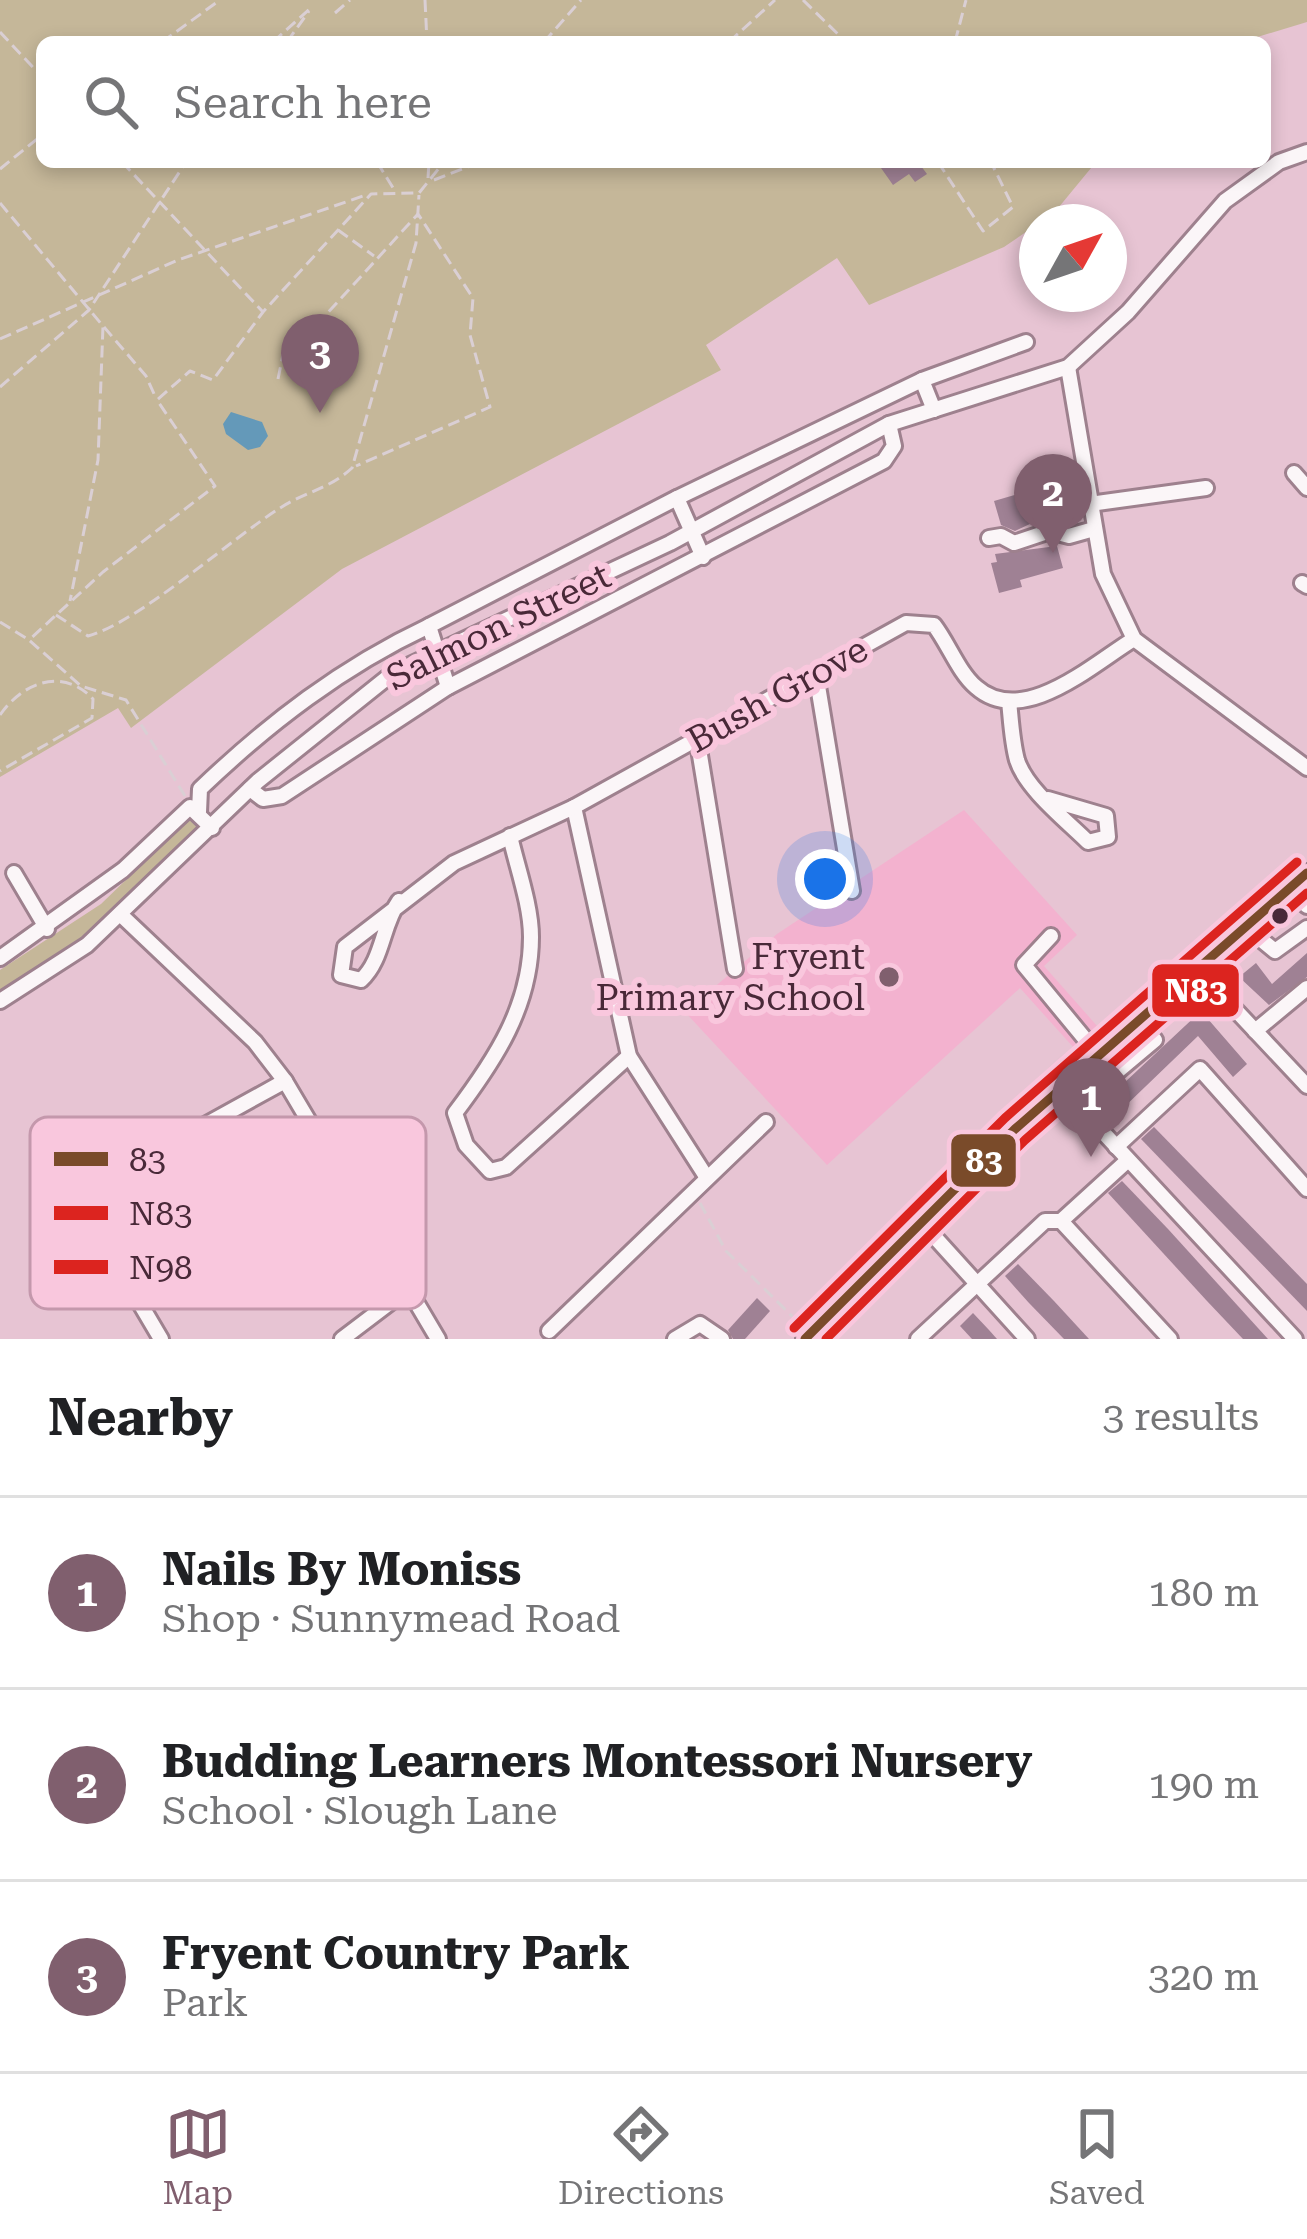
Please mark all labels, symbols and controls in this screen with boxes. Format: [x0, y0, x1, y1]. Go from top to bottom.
search box [36, 36, 1271, 168]
icon: search [78, 69, 144, 135]
text: Search here [174, 76, 432, 129]
north arrow [1019, 204, 1127, 312]
pin: 3 [281, 314, 359, 413]
pin: 2 [1014, 454, 1092, 553]
street label: Salmon Street [380, 555, 617, 699]
street label: Bush Grove [680, 628, 875, 762]
your location [795, 849, 855, 909]
unlabelled marker [1269, 905, 1291, 927]
place label: Fryent Primary School [596, 936, 865, 1019]
line badge: N83 [1150, 962, 1241, 1019]
marker: Fryent Primary School [876, 964, 902, 990]
text: N83 [1165, 971, 1227, 1010]
pin: 1 [1052, 1058, 1130, 1157]
legend [30, 1117, 426, 1309]
line badge: 83 [949, 1132, 1018, 1189]
text: 83 [129, 1140, 166, 1179]
text: 83 [966, 1141, 1002, 1180]
text: N83 [129, 1194, 192, 1233]
text: N98 [129, 1248, 192, 1287]
text: Nearby [48, 1388, 233, 1447]
text: 3 results [1102, 1394, 1259, 1440]
text: Nails By Moniss [162, 1543, 521, 1596]
text: 1 [76, 1570, 98, 1616]
text: 180 m [1148, 1570, 1259, 1616]
text: Shop · Sunnymead Road [162, 1596, 620, 1642]
text: Budding Learners Montessori Nursery [162, 1735, 1032, 1788]
text: 2 [76, 1762, 98, 1808]
text: 190 m [1148, 1762, 1259, 1808]
text: School · Slough Lane [162, 1788, 558, 1834]
text: Fryent Country Park [162, 1927, 630, 1980]
text: 3 [76, 1954, 98, 2000]
text: 320 m [1148, 1954, 1259, 2000]
text: Park [162, 1980, 248, 2026]
tab: Map [162, 2101, 233, 2212]
tab: Directions [558, 2101, 724, 2212]
tab: Saved [1049, 2101, 1145, 2212]

